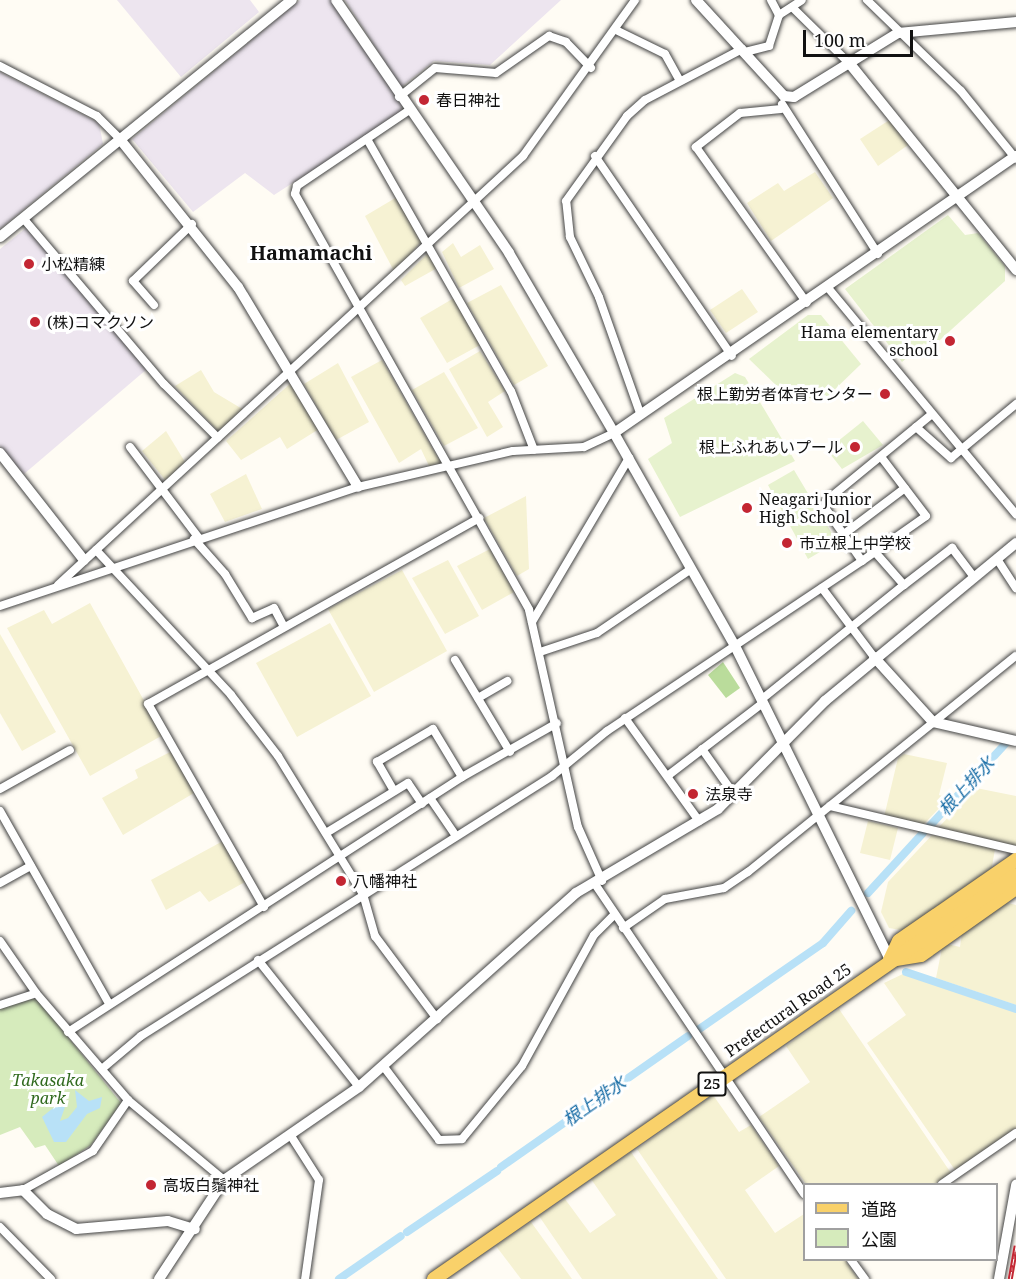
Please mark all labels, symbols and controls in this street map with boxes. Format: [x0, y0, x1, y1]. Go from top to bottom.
scale bar [806, 18, 916, 56]
text: 100 m [814, 28, 866, 52]
place label: 春日神社 [436, 90, 500, 110]
marker: 春日神社 [417, 93, 431, 107]
district label: Hamamachi [250, 240, 372, 264]
place label: 小松精練 [41, 254, 105, 274]
marker: 小松精練 [22, 257, 36, 271]
place label: (株)コマクソン [47, 312, 154, 332]
marker: (株)コマクソン [28, 315, 42, 329]
place label: Hama elementary school [801, 322, 938, 360]
marker: Hama elementary school [943, 334, 957, 348]
place label: 根上勤労者体育センター [697, 384, 873, 404]
marker: 根上勤労者体育センター [878, 387, 892, 401]
place label: 根上ふれあいプール [699, 437, 843, 457]
marker: 根上ふれあいプール [848, 440, 862, 454]
place label: Neagari Junior High School [759, 489, 871, 527]
marker: Neagari Junior High School [740, 501, 754, 515]
place label: 市立根上中学校 [799, 533, 911, 553]
marker: 市立根上中学校 [780, 536, 794, 550]
water label: 根上排水 [934, 752, 998, 820]
place label: 法泉寺 [705, 784, 753, 804]
marker: 法泉寺 [686, 787, 700, 801]
place label: 八幡神社 [353, 871, 417, 891]
marker: 八幡神社 [334, 874, 348, 888]
street label: Prefectural Road 25 [721, 959, 855, 1061]
park label: Takasaka park [12, 1070, 84, 1108]
water label: 根上排水 [558, 1072, 630, 1130]
road number: 25 [697, 1072, 727, 1096]
place label: 高坂白鬚神社 [163, 1175, 259, 1195]
marker: 高坂白鬚神社 [144, 1178, 158, 1192]
legend [803, 1183, 998, 1261]
text: 道路 [861, 1197, 897, 1221]
text: 公園 [861, 1227, 897, 1251]

